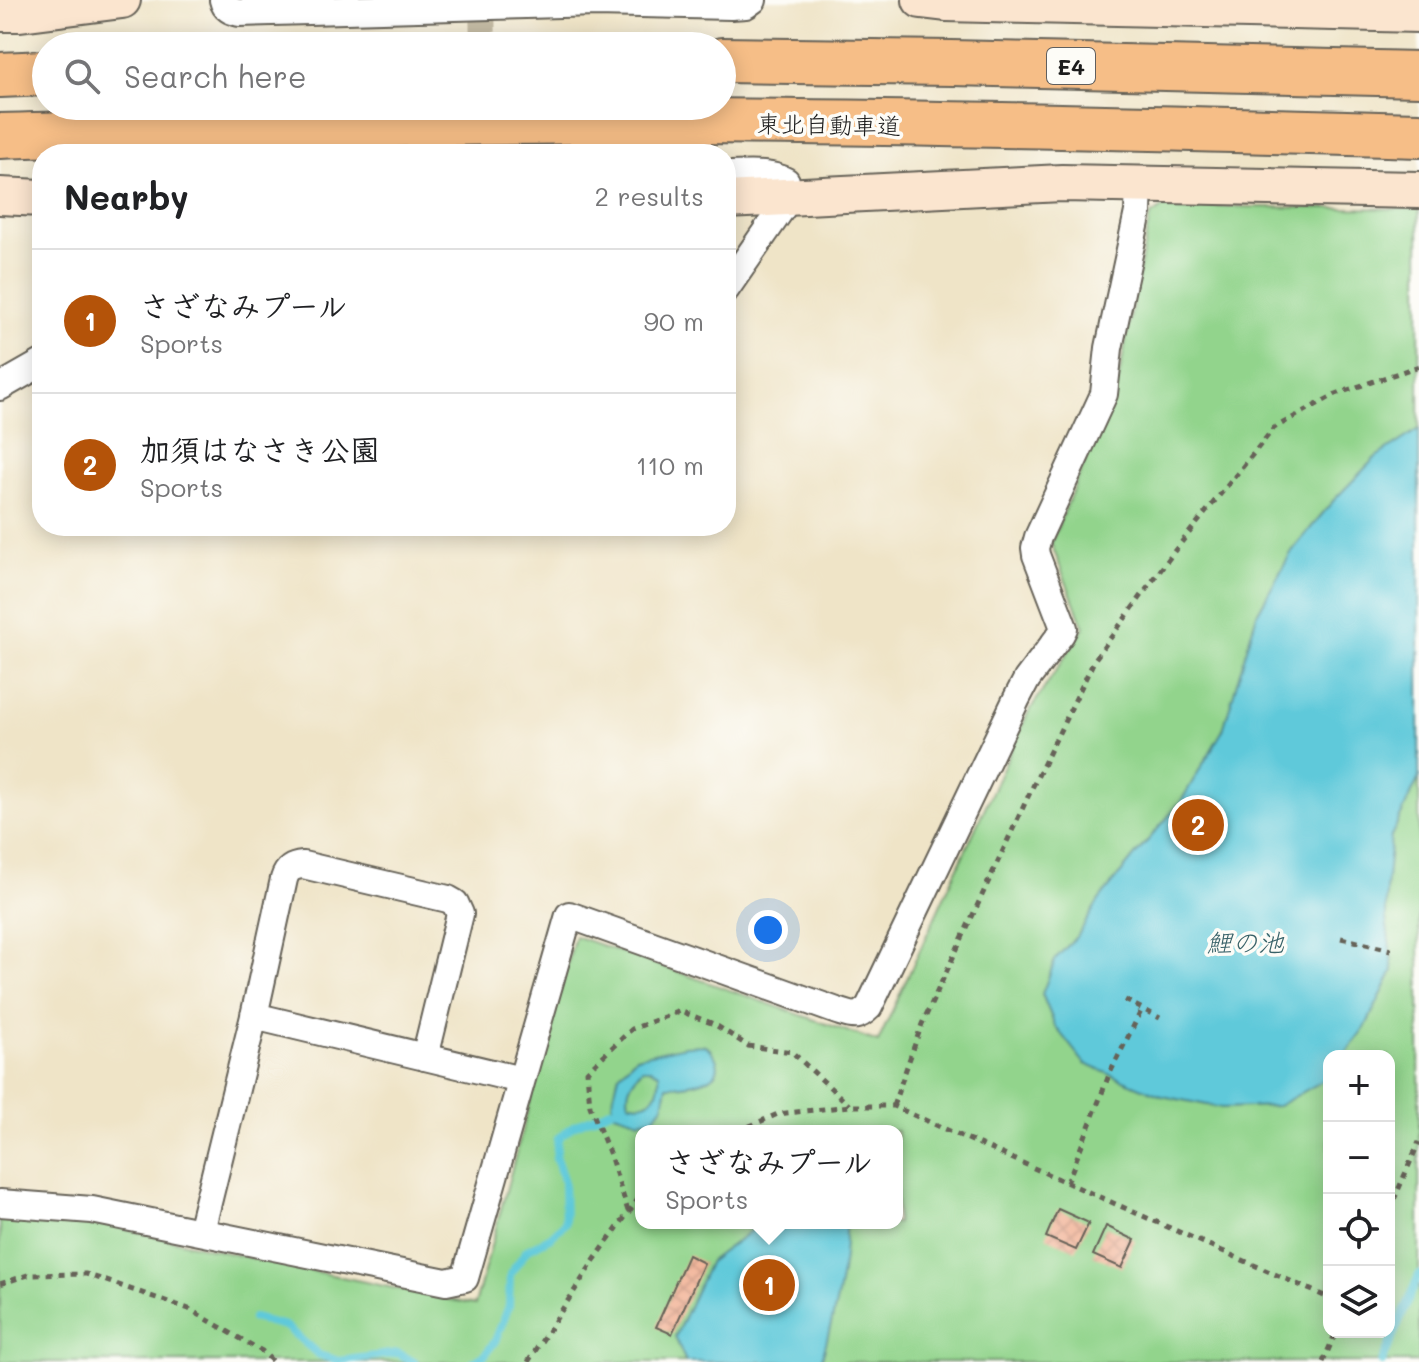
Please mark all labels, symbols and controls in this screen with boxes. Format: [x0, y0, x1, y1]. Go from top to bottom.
search box [32, 32, 736, 120]
road number: E4 [1047, 48, 1095, 84]
icon: search [60, 54, 104, 98]
text: Search here [124, 56, 307, 96]
street label: 東北自動車道 [757, 107, 901, 141]
text: Nearby [64, 174, 189, 219]
text: 2 results [595, 179, 704, 213]
text: さざなみプール [140, 285, 348, 325]
text: 1 [84, 304, 96, 338]
text: 90 m [644, 304, 704, 338]
text: Sports [140, 326, 223, 360]
text: 加須はなさき公園 [140, 429, 380, 469]
text: 2 [83, 448, 97, 482]
text: 110 m [636, 448, 704, 482]
text: Sports [140, 470, 223, 504]
pin: 2 [1172, 795, 1224, 855]
your location [748, 910, 788, 950]
water label: 鯉の池 [1206, 925, 1285, 959]
map controls [1323, 1050, 1395, 1338]
button: + [1323, 1050, 1395, 1122]
button: − [1323, 1122, 1395, 1194]
popup [635, 1125, 903, 1229]
text: さざなみプール [665, 1141, 873, 1181]
text: Sports [665, 1182, 748, 1216]
button: locate [1323, 1194, 1395, 1266]
pin: 1 [743, 1255, 795, 1315]
button: layers [1323, 1266, 1395, 1338]

